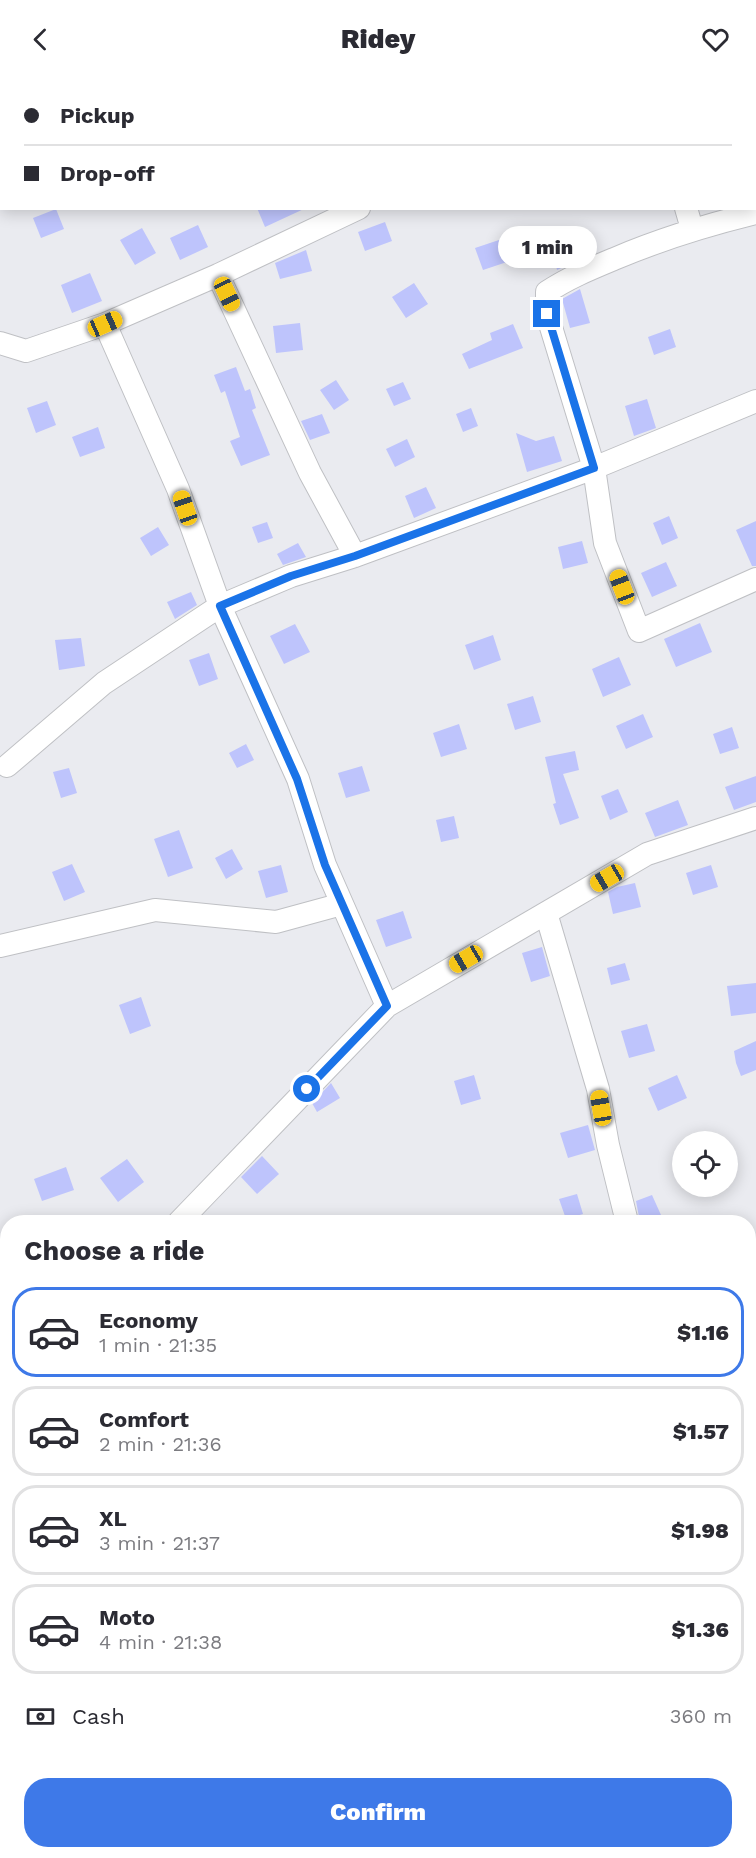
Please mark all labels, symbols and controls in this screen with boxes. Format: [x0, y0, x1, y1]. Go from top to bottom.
icon: back [24, 23, 57, 56]
text: Ridey [341, 23, 415, 55]
icon: heart [699, 23, 732, 56]
text: Pickup [60, 103, 135, 128]
text: Drop-off [60, 161, 155, 186]
callout: 1 min [498, 227, 596, 269]
text: 1 min [522, 235, 573, 259]
car [211, 274, 243, 314]
route end [533, 300, 560, 327]
car [85, 308, 125, 340]
car [171, 488, 199, 528]
car [607, 567, 637, 607]
car [587, 861, 627, 895]
car [446, 942, 486, 976]
route start [293, 1075, 320, 1102]
car [589, 1089, 613, 1127]
map controls [672, 1131, 738, 1197]
button: locate [672, 1131, 738, 1197]
text: Choose a ride [24, 1235, 204, 1267]
icon: car [27, 1305, 81, 1359]
text: Economy [99, 1308, 198, 1333]
text: $1.16 [677, 1320, 729, 1345]
text: 1 min · 21:35 [99, 1333, 217, 1357]
icon: car [27, 1404, 81, 1458]
text: Comfort [99, 1407, 189, 1432]
text: $1.57 [673, 1419, 729, 1444]
text: 2 min · 21:36 [99, 1432, 222, 1456]
icon: car [27, 1503, 81, 1557]
text: XL [99, 1506, 127, 1531]
text: $1.98 [671, 1518, 729, 1543]
text: 3 min · 21:37 [99, 1531, 220, 1555]
icon: car [27, 1602, 81, 1656]
text: Moto [99, 1605, 155, 1630]
text: $1.36 [672, 1617, 729, 1642]
text: 4 min · 21:38 [99, 1630, 222, 1654]
icon: cash [24, 1700, 57, 1733]
text: Cash [72, 1704, 125, 1729]
text: 360 m [670, 1704, 732, 1728]
button: Confirm [24, 1778, 732, 1847]

